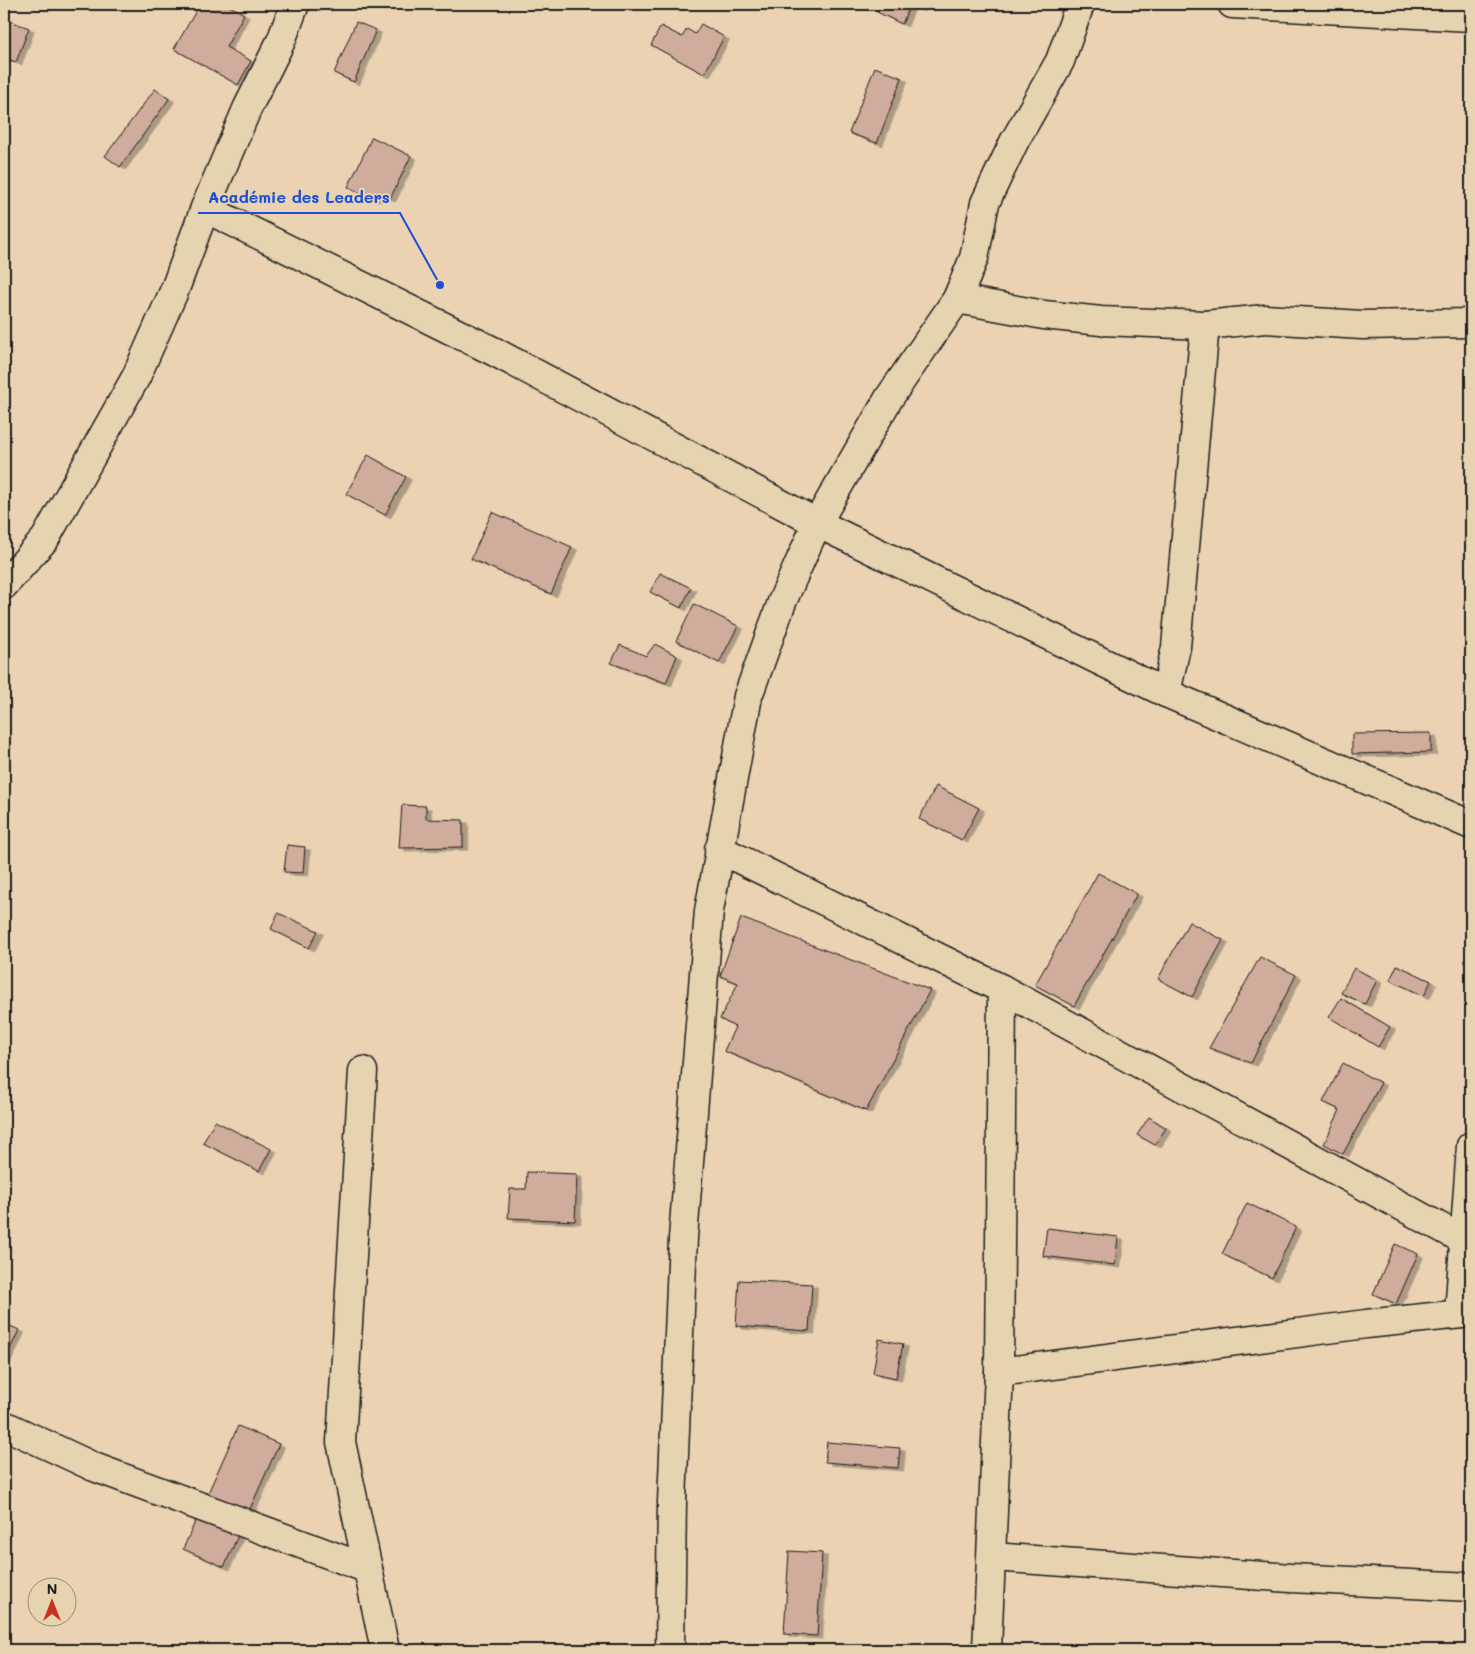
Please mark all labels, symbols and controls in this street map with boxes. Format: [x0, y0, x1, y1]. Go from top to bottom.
callout: Académie des Leaders [198, 182, 400, 213]
text: Académie des Leaders [208, 186, 390, 207]
north arrow [28, 1576, 78, 1626]
text: N [47, 1579, 57, 1598]

